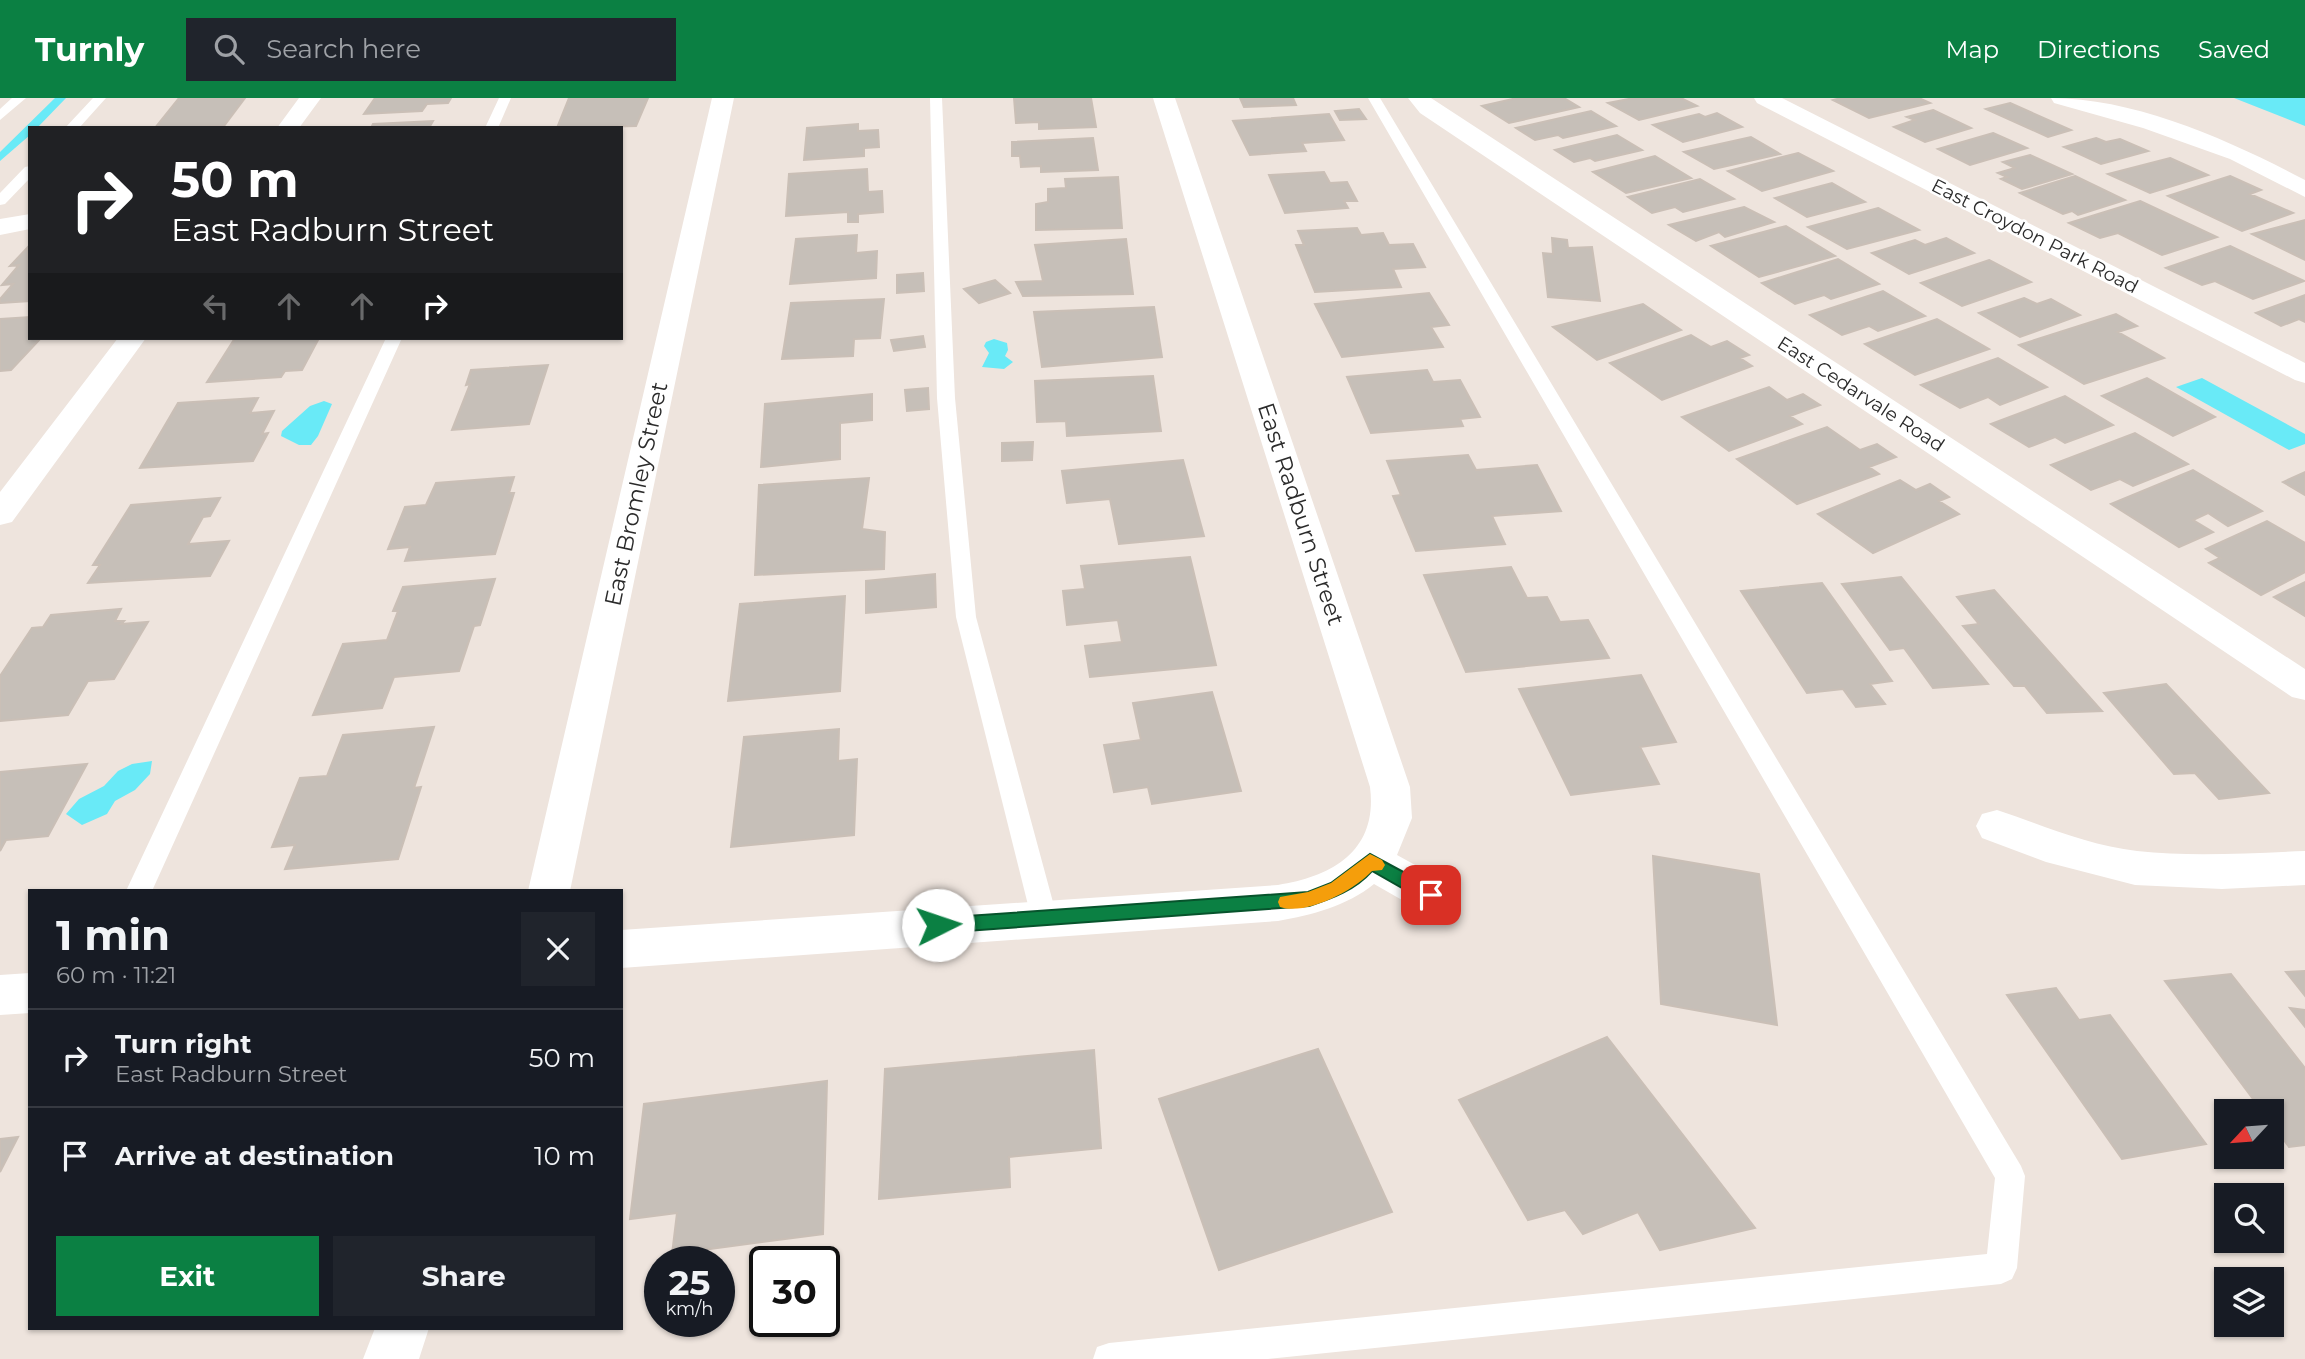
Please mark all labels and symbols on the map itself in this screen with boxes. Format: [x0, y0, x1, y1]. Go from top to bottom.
street label: East Croydon Park Road [1928, 174, 2142, 298]
street label: East Cedarvale Road [1773, 331, 1949, 457]
street label: East Bromley Street [599, 379, 673, 609]
street label: East Radburn Street [1252, 399, 1350, 629]
pin [1401, 865, 1461, 925]
position arrow [901, 888, 975, 962]
north arrow [2214, 1099, 2284, 1169]
speed limit sign: 30 [749, 1246, 840, 1337]

